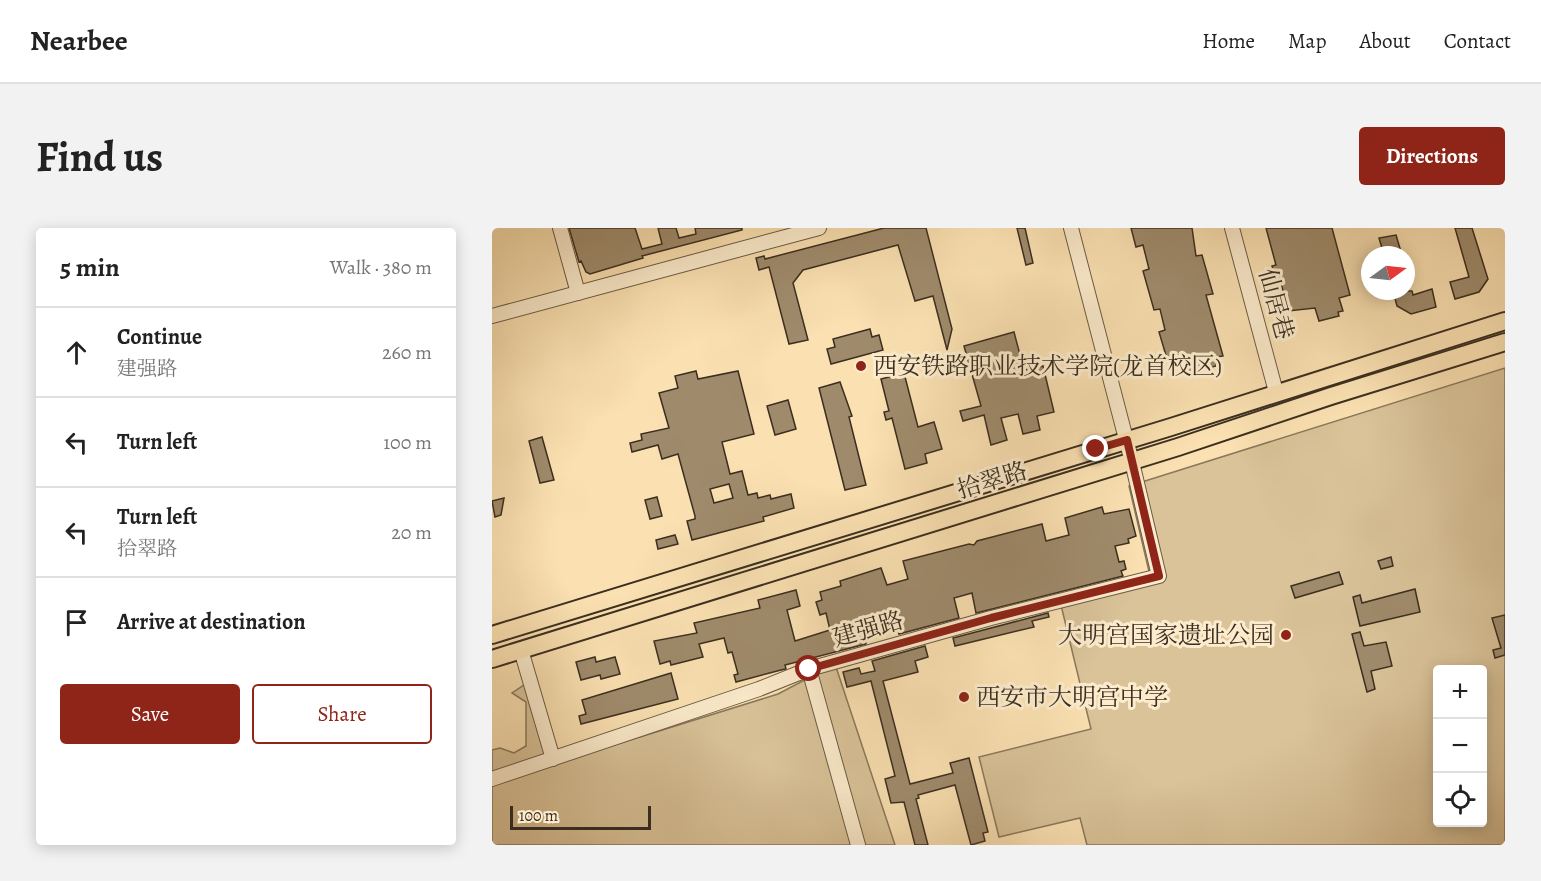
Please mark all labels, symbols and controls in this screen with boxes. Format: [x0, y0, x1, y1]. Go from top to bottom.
text: Nearbee [30, 22, 128, 60]
text: Home [1202, 27, 1255, 55]
text: Map [1288, 27, 1326, 55]
text: About [1359, 27, 1411, 55]
text: Contact [1444, 27, 1511, 55]
button: Directions [1359, 127, 1505, 185]
text: Find us [36, 128, 163, 185]
north arrow [1361, 246, 1415, 300]
text: 5 min [60, 250, 120, 285]
text: Walk · 380 m [330, 254, 432, 281]
street label: 仙居巷 [1251, 265, 1301, 343]
text: Continue [117, 322, 202, 352]
icon: ahead [60, 336, 93, 369]
text: 260 m [382, 339, 432, 366]
place label: 西安铁路职业技术学院(龙首校区) [873, 350, 1222, 382]
text: 建强路 [117, 355, 177, 382]
marker: 西安铁路职业技术学院(龙首校区) [854, 359, 868, 373]
icon: left [60, 426, 93, 459]
text: Turn left [117, 427, 197, 457]
text: 100 m [383, 429, 432, 456]
route end [1082, 435, 1108, 461]
street label: 拾翠路 [953, 454, 1031, 506]
text: Turn left [117, 502, 197, 532]
icon: left [60, 516, 93, 549]
text: 20 m [391, 519, 432, 546]
text: 拾翠路 [117, 535, 177, 562]
street label: 建强路 [829, 604, 907, 654]
icon: arrive [60, 606, 93, 639]
text: Arrive at destination [117, 607, 306, 637]
place label: 大明宫国家遗址公园 [1058, 619, 1274, 651]
marker: 大明宫国家遗址公园 [1279, 628, 1293, 642]
route start [795, 655, 821, 681]
map controls [1433, 665, 1487, 827]
button: + [1433, 665, 1487, 719]
place label: 西安市大明宫中学 [976, 681, 1168, 713]
button: Save [60, 684, 240, 744]
button: Share [252, 684, 432, 744]
marker: 西安市大明宫中学 [957, 690, 971, 704]
button: − [1433, 719, 1487, 773]
button: locate [1433, 773, 1487, 827]
scale bar [510, 803, 651, 830]
text: 100 m [519, 805, 558, 827]

